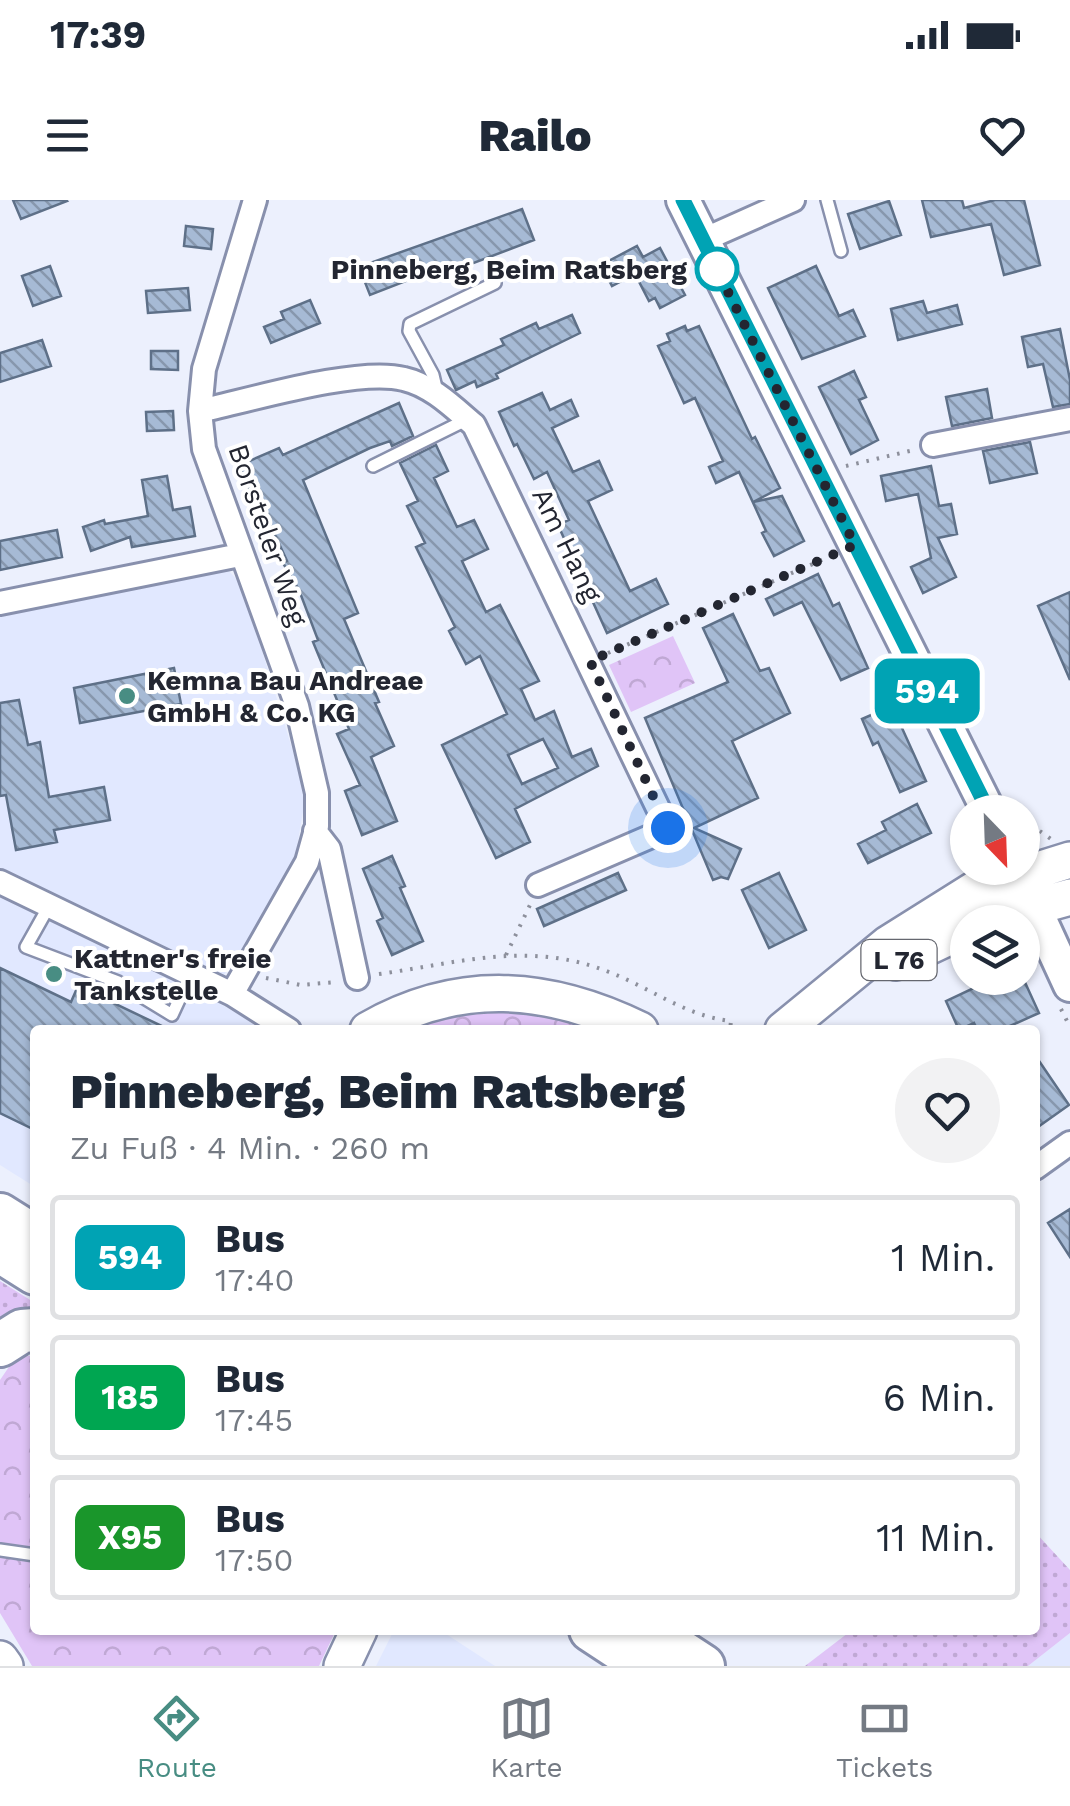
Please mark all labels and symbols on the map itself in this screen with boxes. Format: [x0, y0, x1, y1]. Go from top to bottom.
marker: Pinneberg, Beim Ratsberg [696, 248, 738, 290]
place label: Pinneberg, Beim Ratsberg [331, 253, 687, 286]
street label: Borsteler Weg [221, 440, 315, 630]
street label: Am Hang [525, 482, 609, 608]
line badge: 594 [870, 658, 984, 724]
place label: Kemna Bau Andreae GmbH & Co. KG [147, 664, 424, 729]
marker: Kemna Bau Andreae GmbH & Co. KG [116, 685, 138, 707]
north arrow [950, 795, 1040, 885]
your location [643, 803, 693, 853]
road number: L 76 [862, 940, 936, 980]
place label: Kattner's freie Tankstelle [74, 942, 272, 1007]
marker: Kattner's freie Tankstelle [43, 963, 65, 985]

